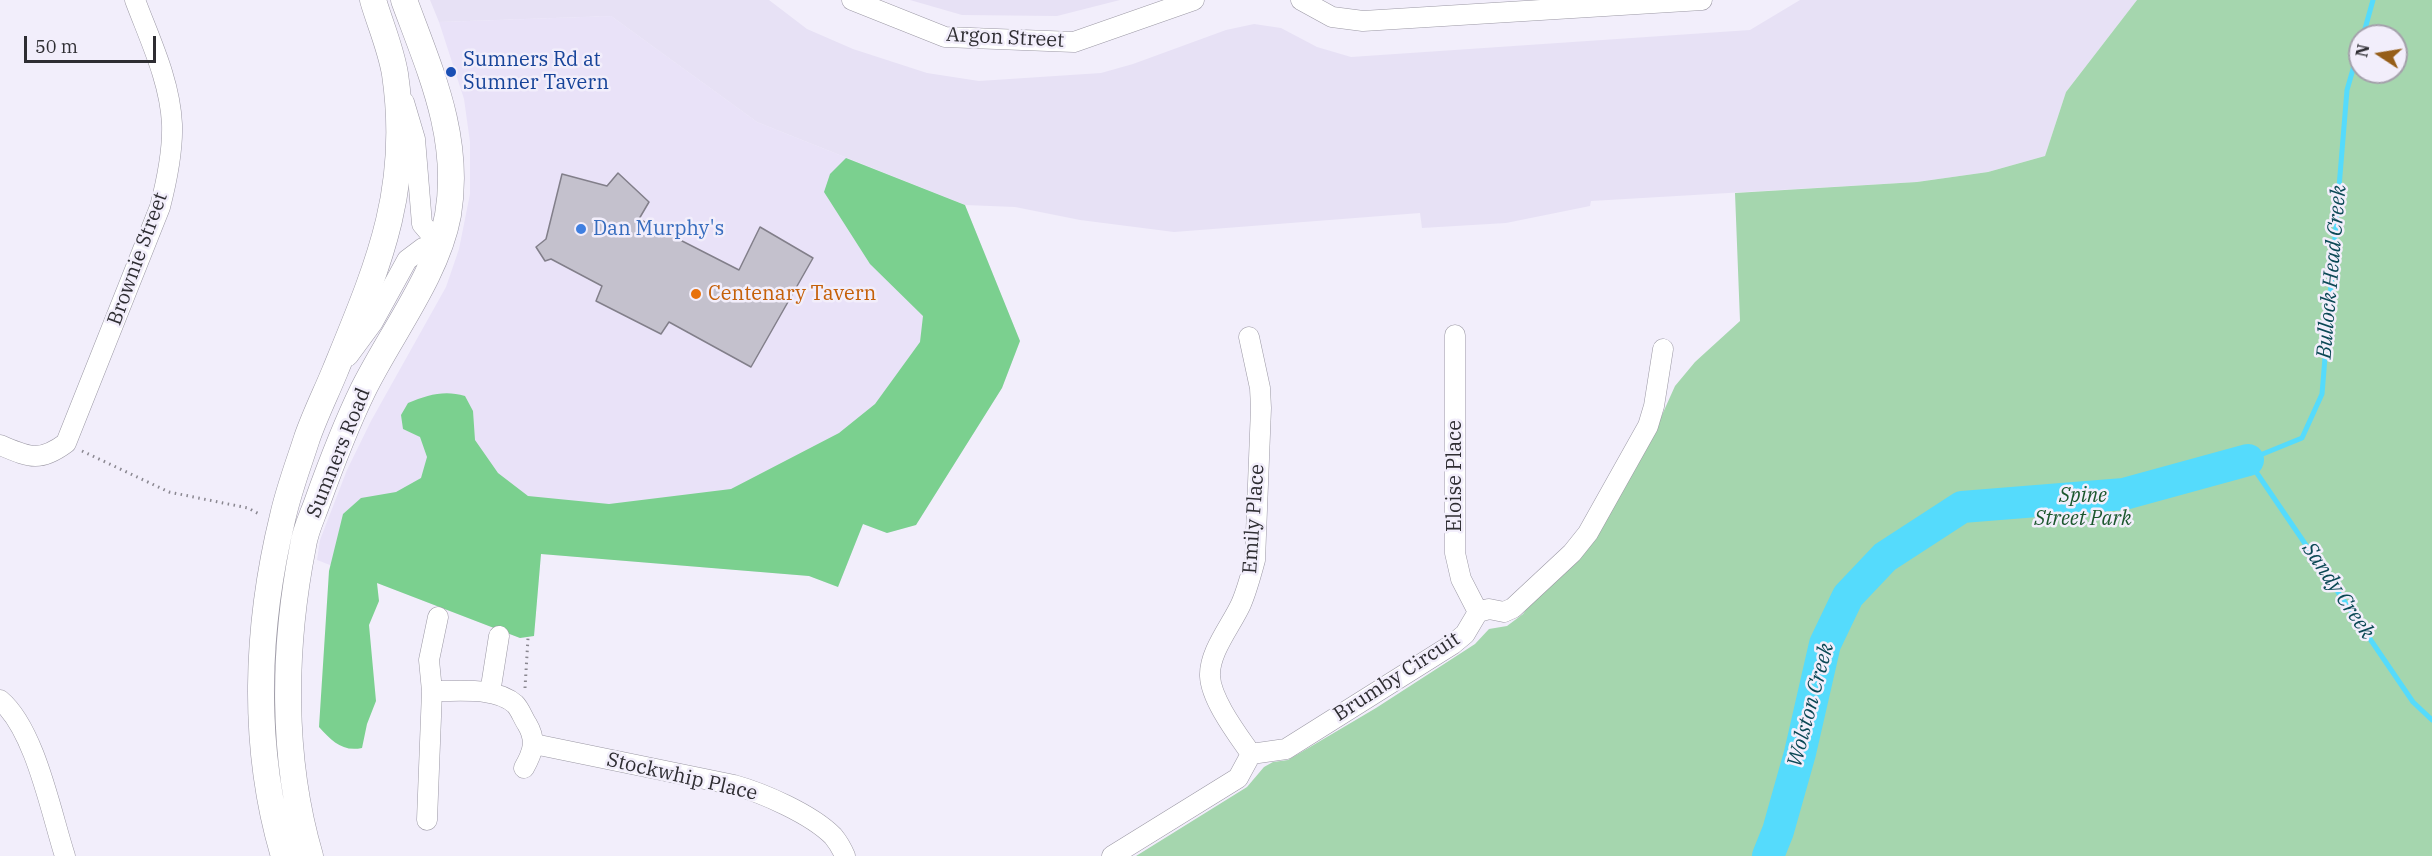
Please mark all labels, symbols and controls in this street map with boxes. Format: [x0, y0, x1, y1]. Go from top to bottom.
street label: Argon Street [945, 23, 1065, 53]
scale bar [27, 24, 159, 62]
north arrow [2348, 24, 2408, 84]
text: 50 m [35, 35, 78, 58]
text: N [2351, 42, 2373, 59]
place label: Sumners Rd at Sumner Tavern [463, 48, 609, 95]
marker: Sumners Rd at Sumner Tavern [444, 65, 458, 79]
water label: Bullock Head Creek [2312, 184, 2352, 360]
street label: Brownie Street [103, 189, 173, 329]
place label: Dan Murphy's [593, 217, 724, 241]
marker: Dan Murphy's [574, 222, 588, 236]
place label: Centenary Tavern [708, 282, 876, 306]
marker: Centenary Tavern [689, 287, 703, 301]
street label: Sumners Road [302, 385, 376, 521]
street label: Eloise Place [1443, 420, 1467, 532]
street label: Emily Place [1238, 463, 1270, 575]
park label: Spine Street Park [2034, 484, 2132, 531]
water label: Sandy Creek [2296, 538, 2380, 644]
street label: Brumby Circuit [1329, 627, 1465, 727]
water label: Wolston Creek [1782, 640, 1840, 770]
street label: Stockwhip Place [604, 748, 760, 806]

